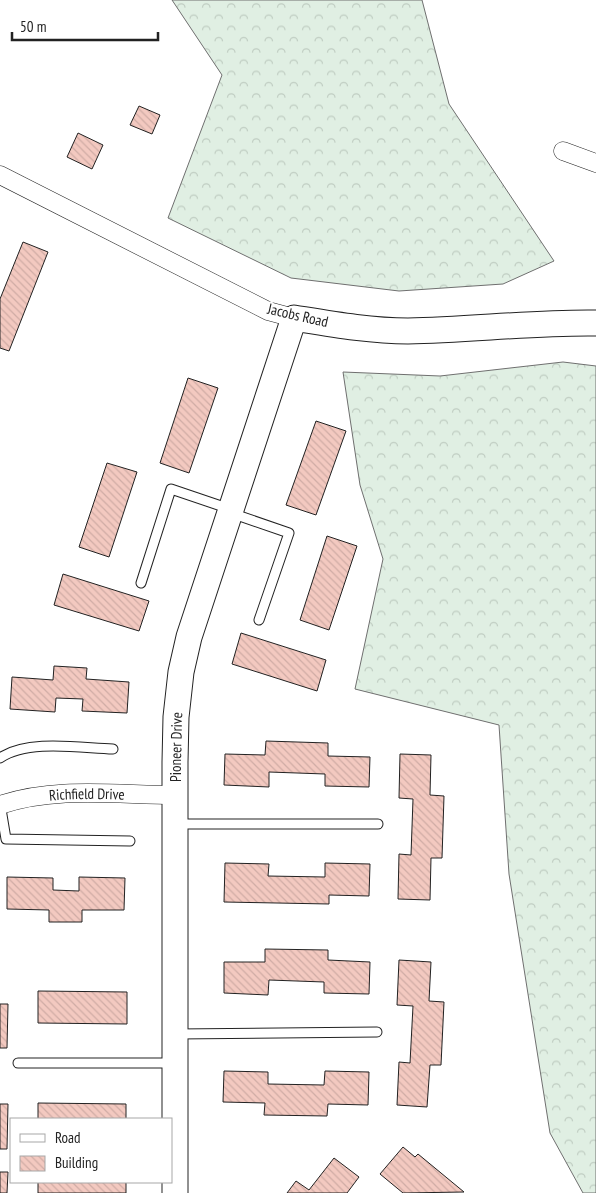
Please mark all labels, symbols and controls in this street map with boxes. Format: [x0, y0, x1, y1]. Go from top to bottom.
scale bar [12, 10, 159, 42]
text: 50 m [20, 17, 46, 36]
street label: Jacobs Road [265, 299, 330, 331]
street label: Pioneer Drive [166, 711, 186, 782]
street label: Richfield Drive [48, 783, 125, 804]
legend [10, 1118, 172, 1183]
text: Road [55, 1128, 81, 1147]
text: Building [55, 1153, 98, 1172]

